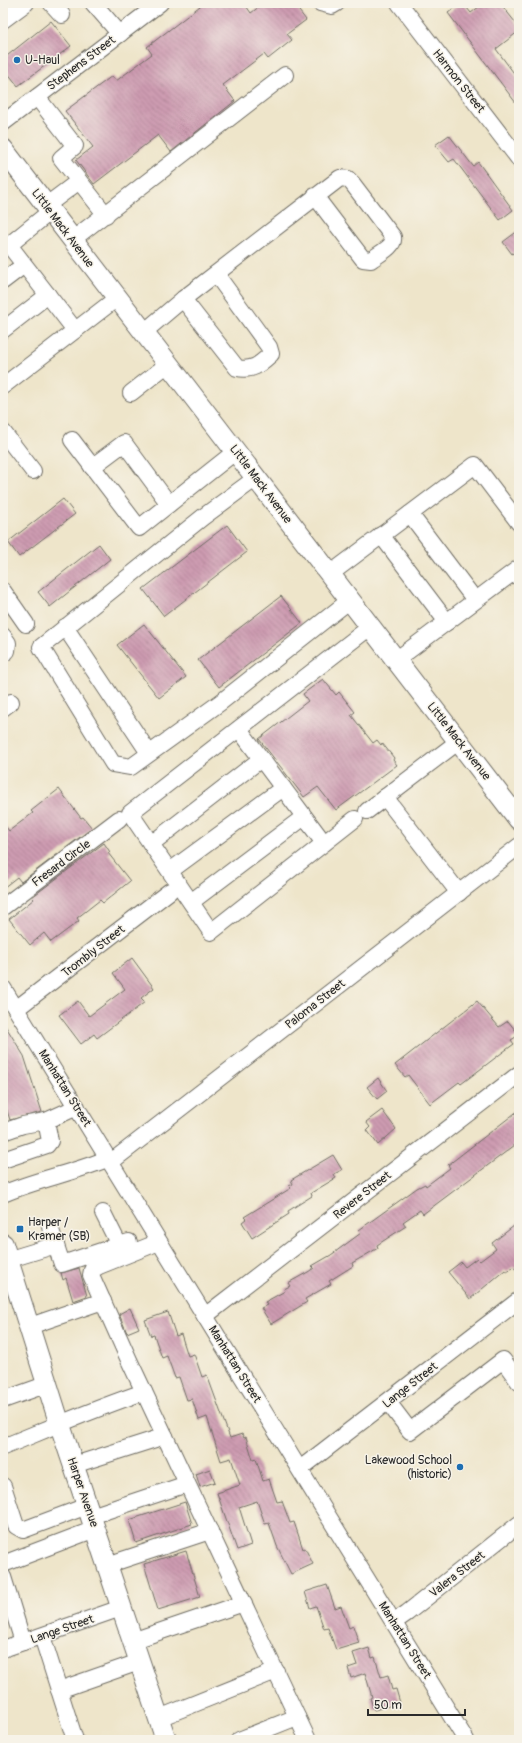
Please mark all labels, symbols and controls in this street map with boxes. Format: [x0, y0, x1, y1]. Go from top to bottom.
street label: Stephens Street [44, 33, 119, 94]
street label: Harmon Street [429, 47, 488, 116]
place label: U-Haul [25, 53, 60, 68]
marker: U-Haul [12, 55, 22, 65]
street label: Little Mack Avenue [28, 186, 97, 271]
street label: Little Mack Avenue [226, 442, 295, 527]
street label: Little Mack Avenue [424, 699, 494, 783]
street label: Fresard Circle [29, 836, 94, 890]
street label: Trombly Street [59, 922, 128, 981]
street label: Paloma Street [282, 976, 348, 1032]
street label: Manhattan Street [35, 1047, 94, 1130]
street label: Revere Street [330, 1168, 394, 1223]
place label: Harper / Kramer (SB) [28, 1215, 90, 1244]
marker: Harper / Kramer (SB) [15, 1224, 25, 1234]
street label: Manhattan Street [205, 1323, 264, 1406]
street label: Lange Street [380, 1359, 441, 1412]
place label: Lakewood School (historic) [365, 1453, 452, 1482]
street label: Harper Avenue [64, 1455, 101, 1529]
marker: Lakewood School (historic) [455, 1462, 465, 1472]
street label: Valera Street [426, 1548, 488, 1601]
street label: Manhattan Street [375, 1599, 434, 1682]
street label: Lange Street [29, 1612, 96, 1647]
scale bar [368, 1691, 465, 1717]
text: 50 m [374, 1698, 402, 1713]

